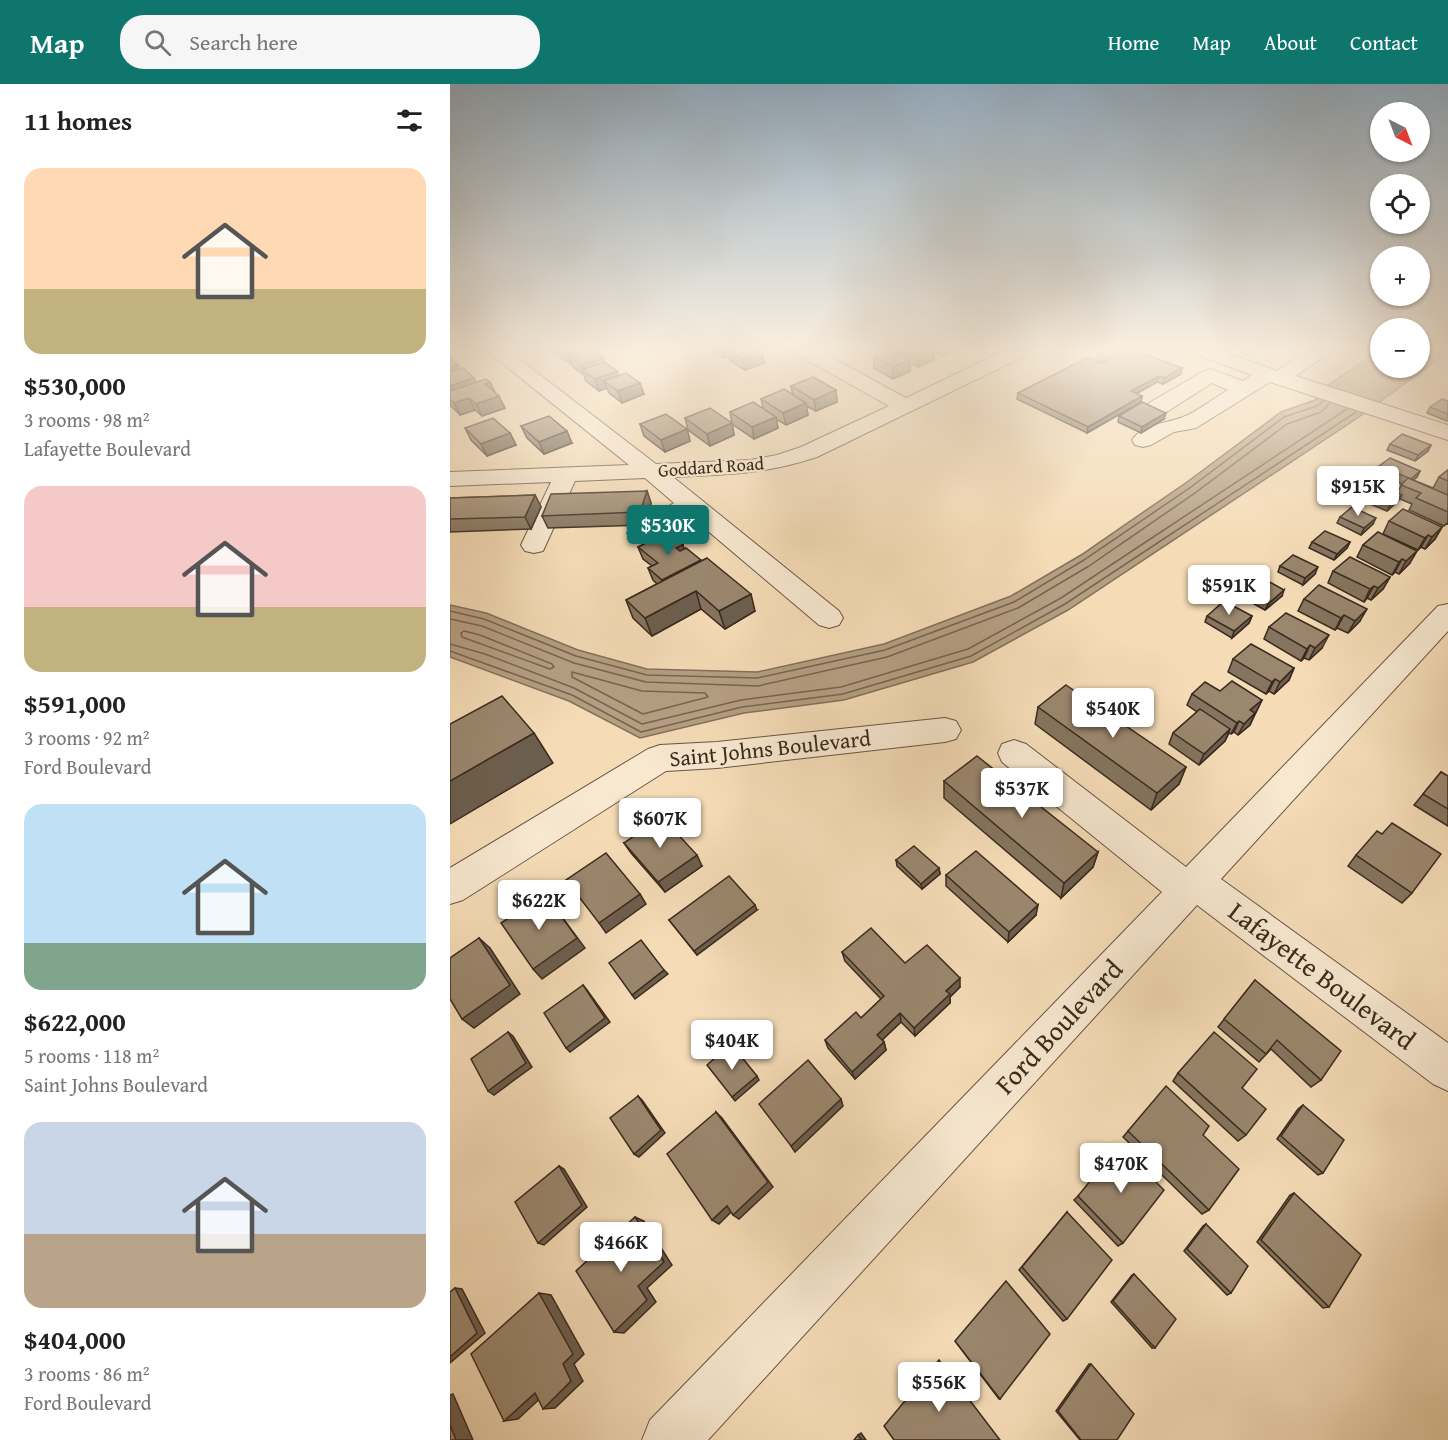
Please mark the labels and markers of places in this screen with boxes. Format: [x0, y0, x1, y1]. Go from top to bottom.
pin: $915K [1316, 466, 1400, 517]
pin: $530K [626, 505, 710, 556]
pin: $591K [1187, 565, 1271, 616]
pin: $540K [1071, 688, 1155, 739]
pin: $537K [980, 768, 1064, 819]
pin: $607K [618, 798, 702, 849]
pin: $622K [497, 880, 581, 931]
pin: $404K [690, 1020, 774, 1071]
pin: $470K [1079, 1143, 1163, 1194]
pin: $466K [579, 1222, 663, 1273]
pin: $556K [897, 1362, 981, 1413]

